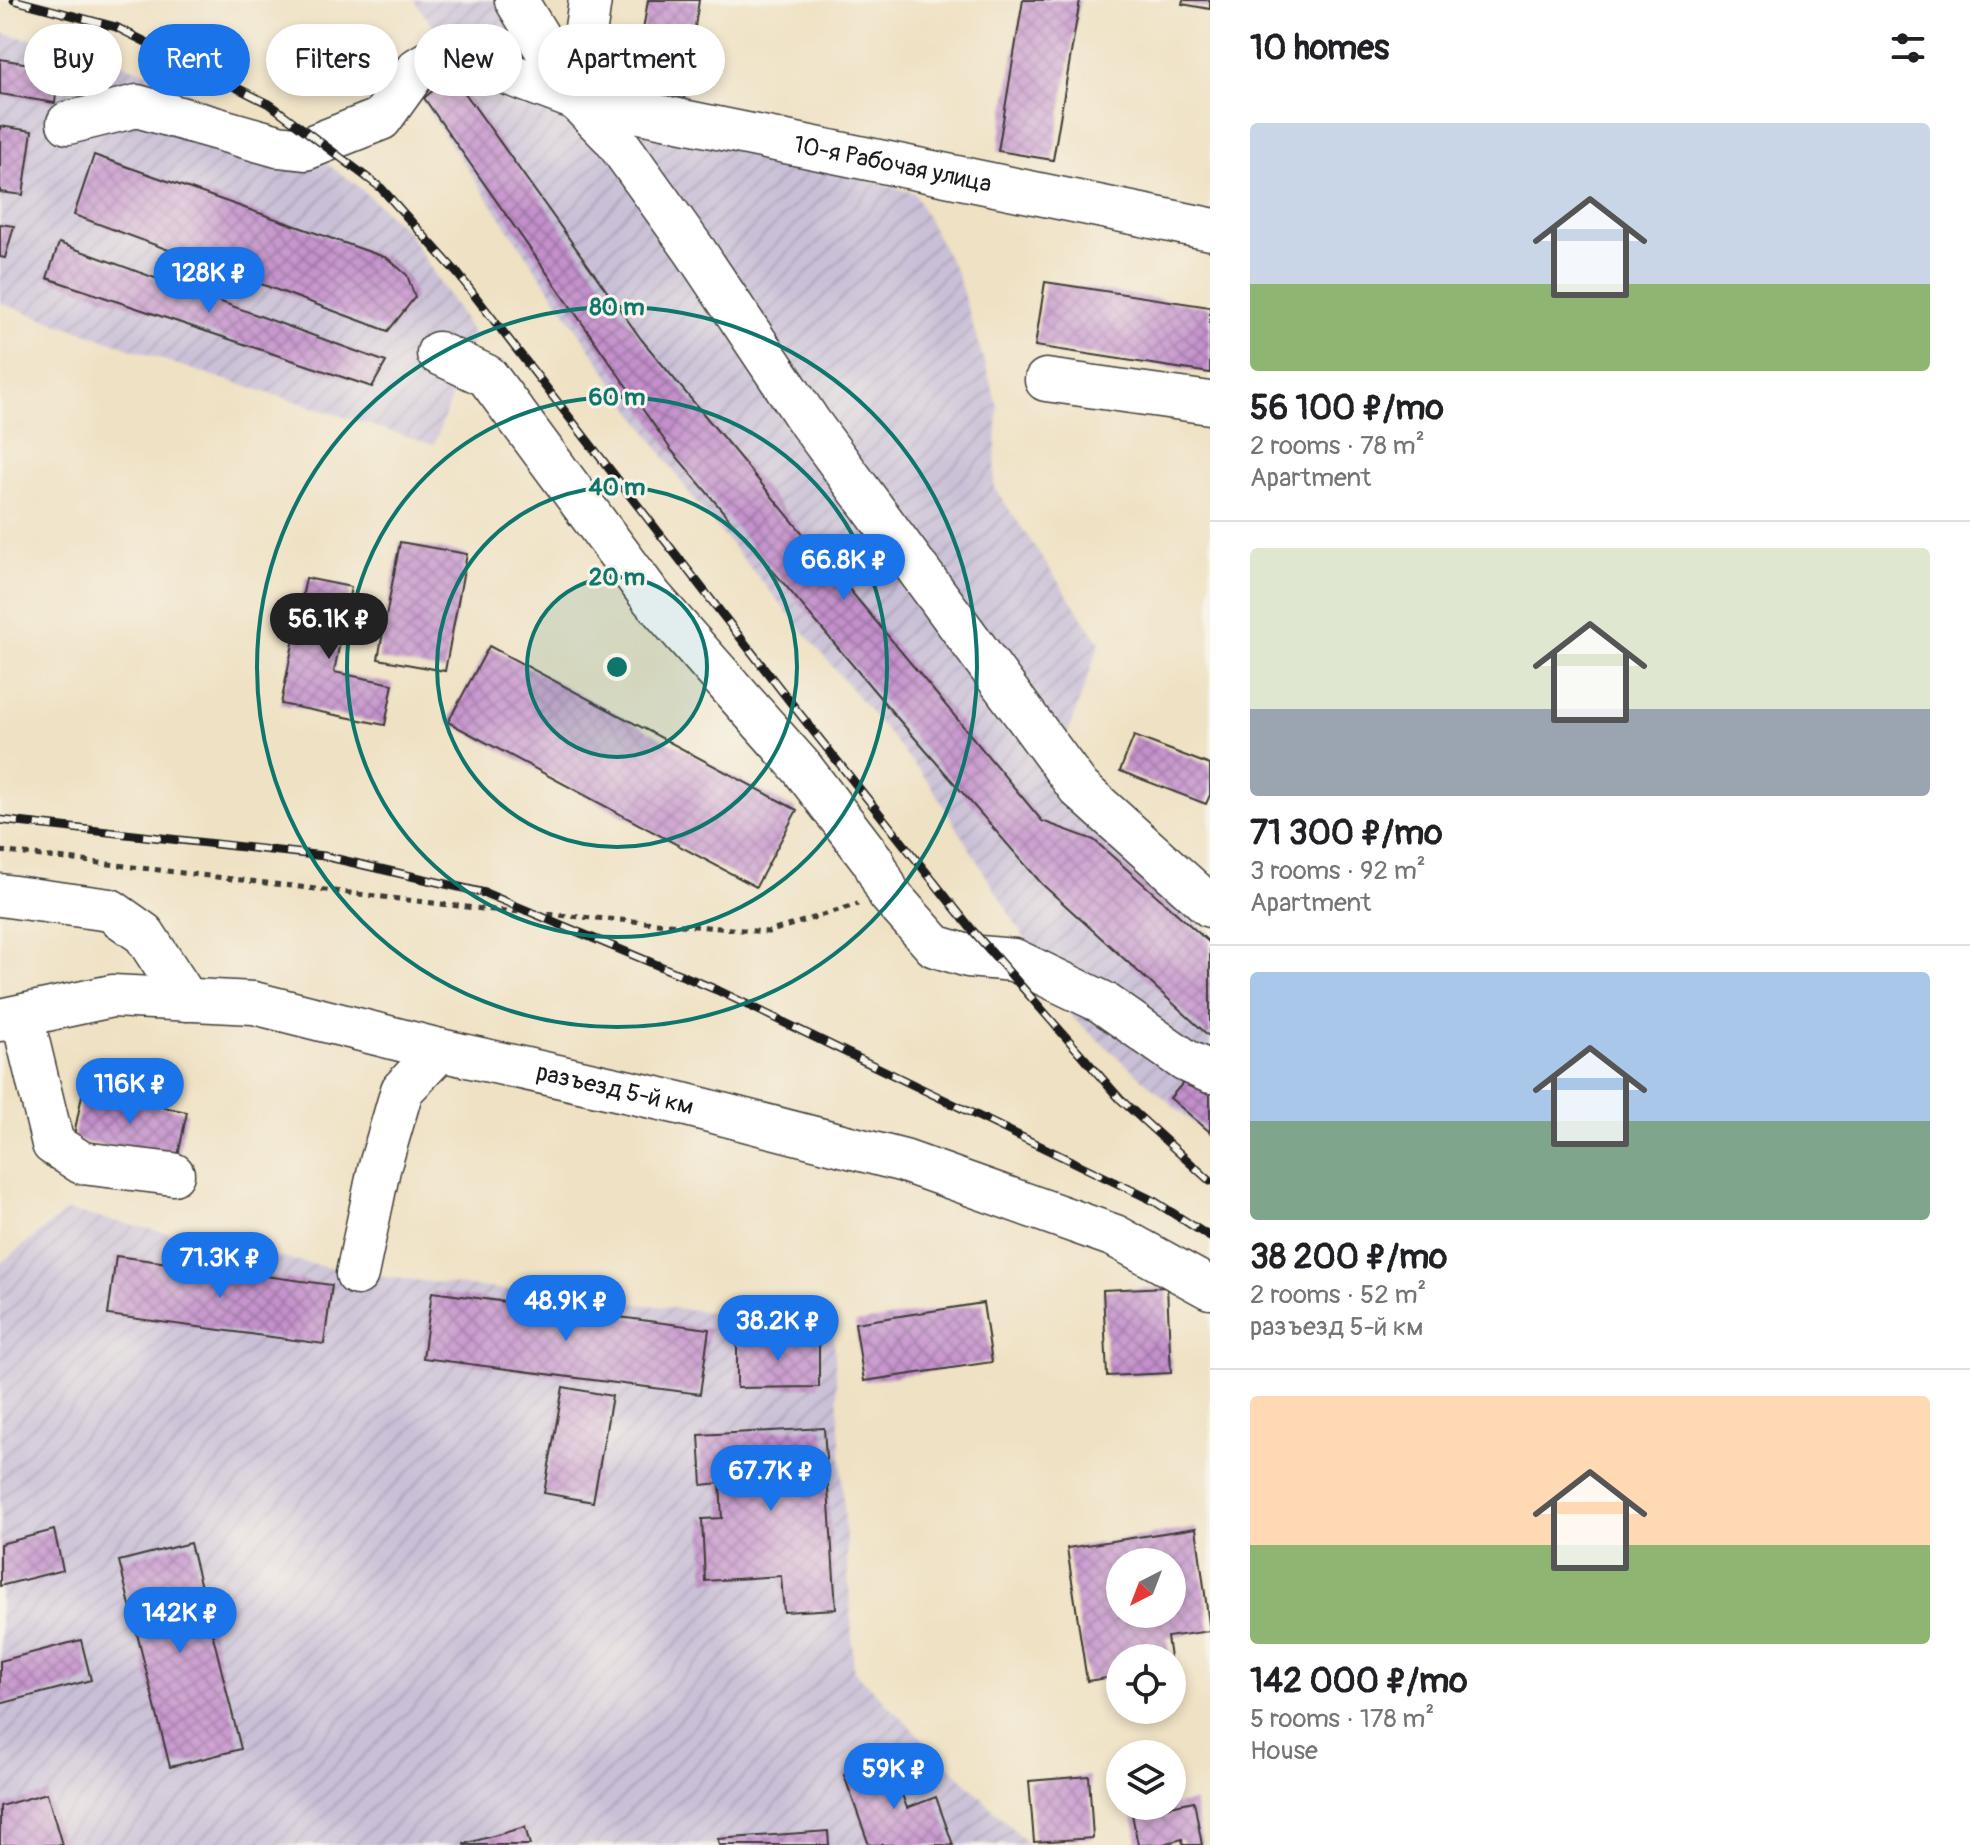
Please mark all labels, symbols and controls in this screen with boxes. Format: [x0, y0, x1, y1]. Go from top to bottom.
chip: Buy [24, 24, 122, 96]
chip: Rent [138, 24, 250, 96]
chip: Filters [266, 24, 398, 96]
chip: New [414, 24, 522, 96]
chip: Apartment [538, 24, 725, 96]
icon: filters [1886, 26, 1930, 70]
text: 10 homes [1250, 27, 1389, 70]
street label: 10-я Рабочая улица [791, 130, 994, 198]
icon: home [1518, 175, 1662, 319]
pin: 128K ₽ [144, 247, 274, 315]
text: 128K ₽ [172, 257, 246, 289]
text: 80 m [589, 293, 645, 322]
text: 60 m [589, 383, 645, 412]
text: 56 100 ₽/mo [1250, 387, 1444, 430]
text: 2 rooms · 78 m² [1250, 430, 1425, 462]
text: Apartment [1250, 462, 1371, 494]
text: 40 m [589, 473, 645, 502]
pin: 66.8K ₽ [770, 534, 918, 602]
text: 66.8K ₽ [801, 544, 887, 576]
text: 20 m [589, 563, 645, 592]
pin: 56.1K ₽ [255, 593, 403, 661]
icon: home [1518, 600, 1662, 744]
text: 56.1K ₽ [288, 603, 370, 635]
centre of rings [603, 653, 631, 681]
text: 71 300 ₽/mo [1250, 812, 1443, 855]
text: 3 rooms · 92 m² [1250, 855, 1426, 887]
text: Apartment [1250, 887, 1371, 919]
icon: home [1518, 1024, 1662, 1168]
street label: разъезд 5-й км [534, 1057, 697, 1121]
pin: 116K ₽ [65, 1058, 195, 1126]
text: 116K ₽ [94, 1068, 166, 1100]
pin: 71.3K ₽ [146, 1232, 294, 1300]
text: 38 200 ₽/mo [1250, 1236, 1447, 1279]
text: 71.3K ₽ [179, 1242, 261, 1274]
pin: 48.9K ₽ [492, 1275, 640, 1343]
text: 2 rooms · 52 m² [1250, 1279, 1426, 1311]
text: 48.9K ₽ [524, 1285, 608, 1317]
pin: 38.2K ₽ [704, 1295, 852, 1363]
text: 38.2K ₽ [736, 1305, 820, 1337]
text: разъезд 5-й км [1250, 1311, 1423, 1343]
pin: 67.7K ₽ [697, 1445, 845, 1513]
icon: home [1518, 1448, 1662, 1592]
text: 67.7K ₽ [729, 1455, 814, 1487]
north arrow [1106, 1548, 1186, 1628]
map controls [1106, 1548, 1186, 1820]
pin: 142K ₽ [115, 1587, 245, 1655]
text: 142K ₽ [142, 1597, 218, 1629]
button: locate [1106, 1644, 1186, 1724]
text: 142 000 ₽/mo [1250, 1660, 1468, 1703]
text: 5 rooms · 178 m² [1250, 1703, 1434, 1735]
text: House [1250, 1735, 1318, 1767]
button: layers [1106, 1740, 1186, 1820]
pin: 59K ₽ [838, 1743, 950, 1811]
text: 59K ₽ [862, 1753, 926, 1785]

